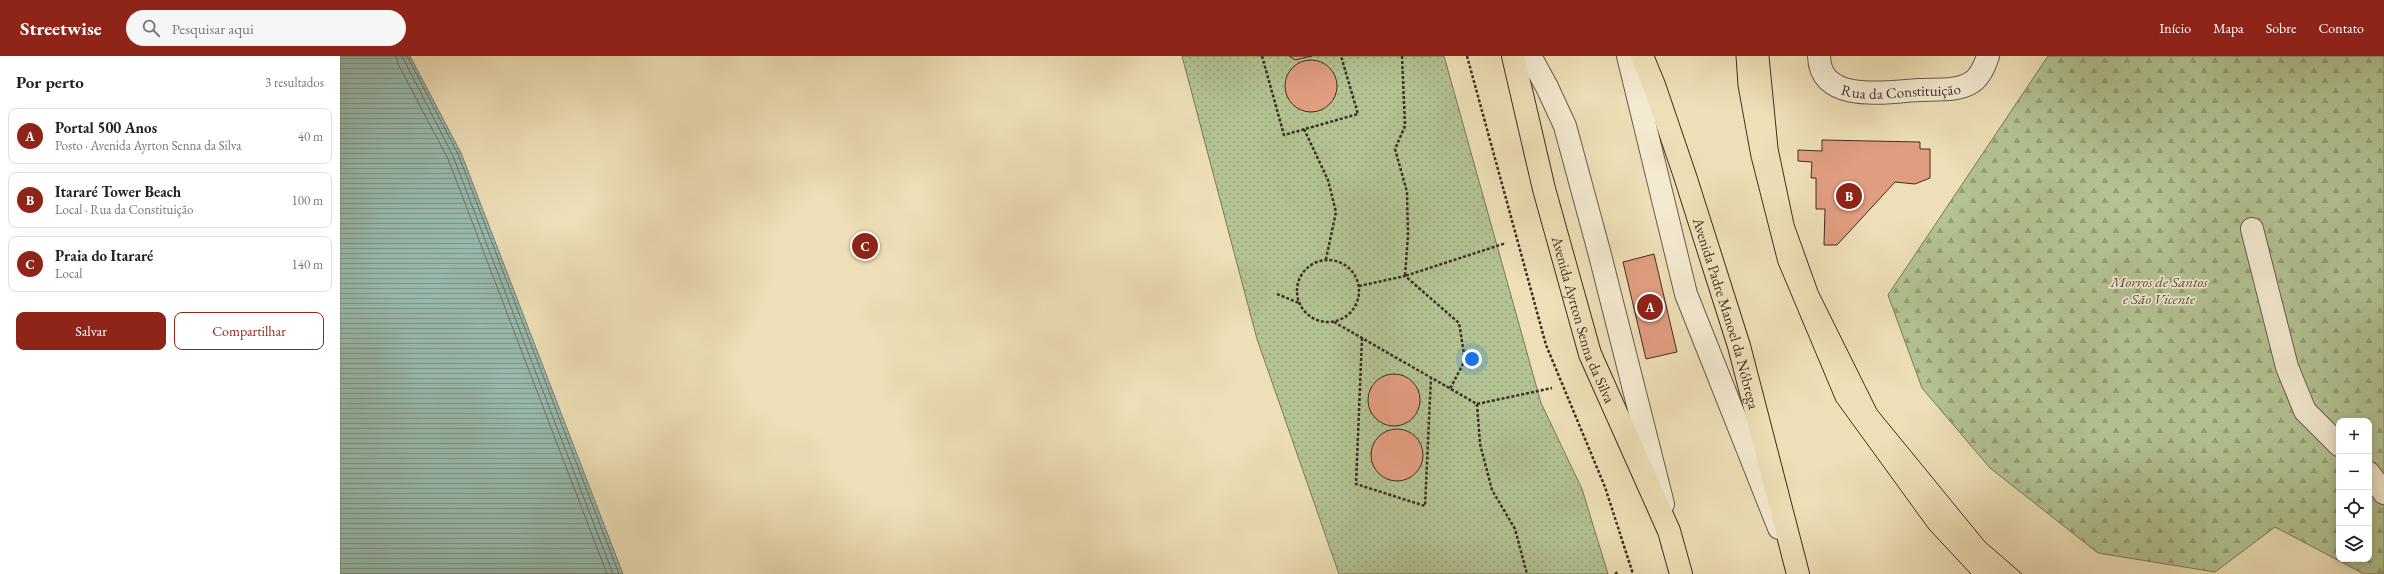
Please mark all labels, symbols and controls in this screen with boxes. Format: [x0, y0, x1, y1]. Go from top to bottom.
search box [126, 10, 406, 46]
text: Streetwise [20, 16, 102, 41]
icon: search [140, 17, 162, 39]
text: Pesquisar aqui [172, 19, 254, 38]
text: Início [2159, 19, 2191, 37]
text: Mapa [2213, 19, 2244, 37]
text: Sobre [2266, 19, 2296, 37]
text: Contato [2318, 19, 2364, 37]
text: Por perto [16, 71, 84, 93]
text: 3 resultados [265, 74, 324, 91]
street label: Rua da Constituição [1839, 78, 1962, 102]
text: Portal 500 Anos [55, 118, 157, 137]
text: A [25, 128, 35, 145]
text: 40 m [298, 128, 323, 145]
text: Posto · Avenida Ayrton Senna da Silva [55, 137, 242, 154]
pin: B [1836, 181, 1862, 211]
text: Itararé Tower Beach [55, 182, 181, 201]
text: B [26, 192, 34, 209]
text: 100 m [292, 192, 323, 209]
text: Local · Rua da Constituição [55, 201, 193, 218]
street label: Avenida Padre Manoel da Nóbrega [1689, 214, 1764, 411]
pin: C [852, 231, 878, 261]
street label: Avenida Ayrton Senna da Silva [1548, 233, 1620, 406]
text: Praia do Itararé [55, 246, 153, 265]
text: C [25, 256, 35, 273]
text: 140 m [292, 256, 323, 273]
text: Local [55, 265, 82, 282]
park label: Morros de Santos e São Vicente [2110, 272, 2208, 308]
pin: A [1637, 292, 1663, 322]
button: Salvar [16, 312, 166, 350]
button: Compartilhar [174, 312, 324, 350]
your location [1462, 349, 1482, 369]
map controls [2336, 418, 2372, 562]
button: + [2336, 418, 2372, 454]
button: − [2336, 454, 2372, 490]
button: locate [2336, 490, 2372, 526]
button: layers [2336, 526, 2372, 562]

